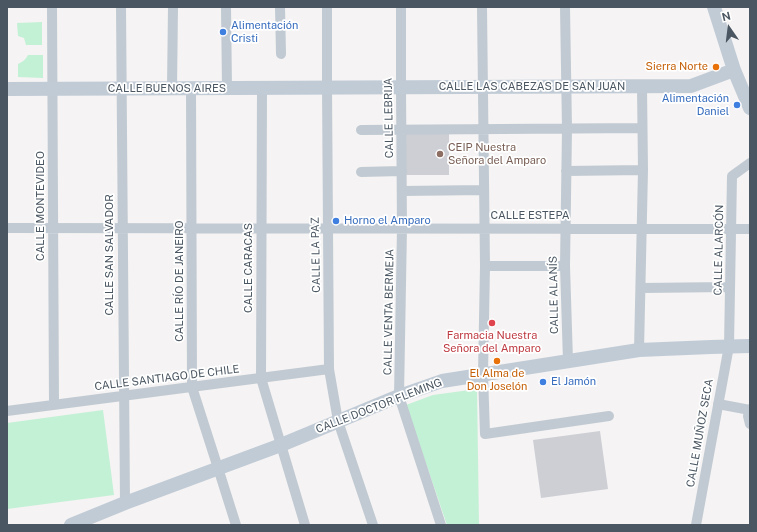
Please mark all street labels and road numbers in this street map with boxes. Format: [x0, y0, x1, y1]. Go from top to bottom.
street label: CALLE LEBRIJA [382, 78, 396, 158]
street label: CALLE LAS CABEZAS DE SAN JUAN [439, 80, 625, 94]
street label: CALLE BUENOS AIRES [108, 82, 226, 96]
street label: CALLE MONTEVIDEO [34, 151, 48, 261]
street label: CALLE SAN SALVADOR [103, 194, 117, 316]
street label: CALLE ALARCÓN [712, 204, 726, 296]
street label: CALLE ESTEPA [490, 209, 570, 223]
street label: CALLE LA PAZ [309, 217, 323, 293]
street label: CALLE RÍO DE JANEIRO [173, 220, 187, 342]
street label: CALLE CARACAS [242, 223, 256, 313]
street label: CALLE VENTA BERMEJA [381, 249, 397, 375]
street label: CALLE ALANÍS [547, 256, 561, 334]
street label: CALLE SANTIAGO DE CHILE [94, 363, 240, 393]
street label: CALLE DOCTOR FLEMING [314, 376, 444, 436]
street label: CALLE MUÑOZ SECA [684, 378, 716, 488]

